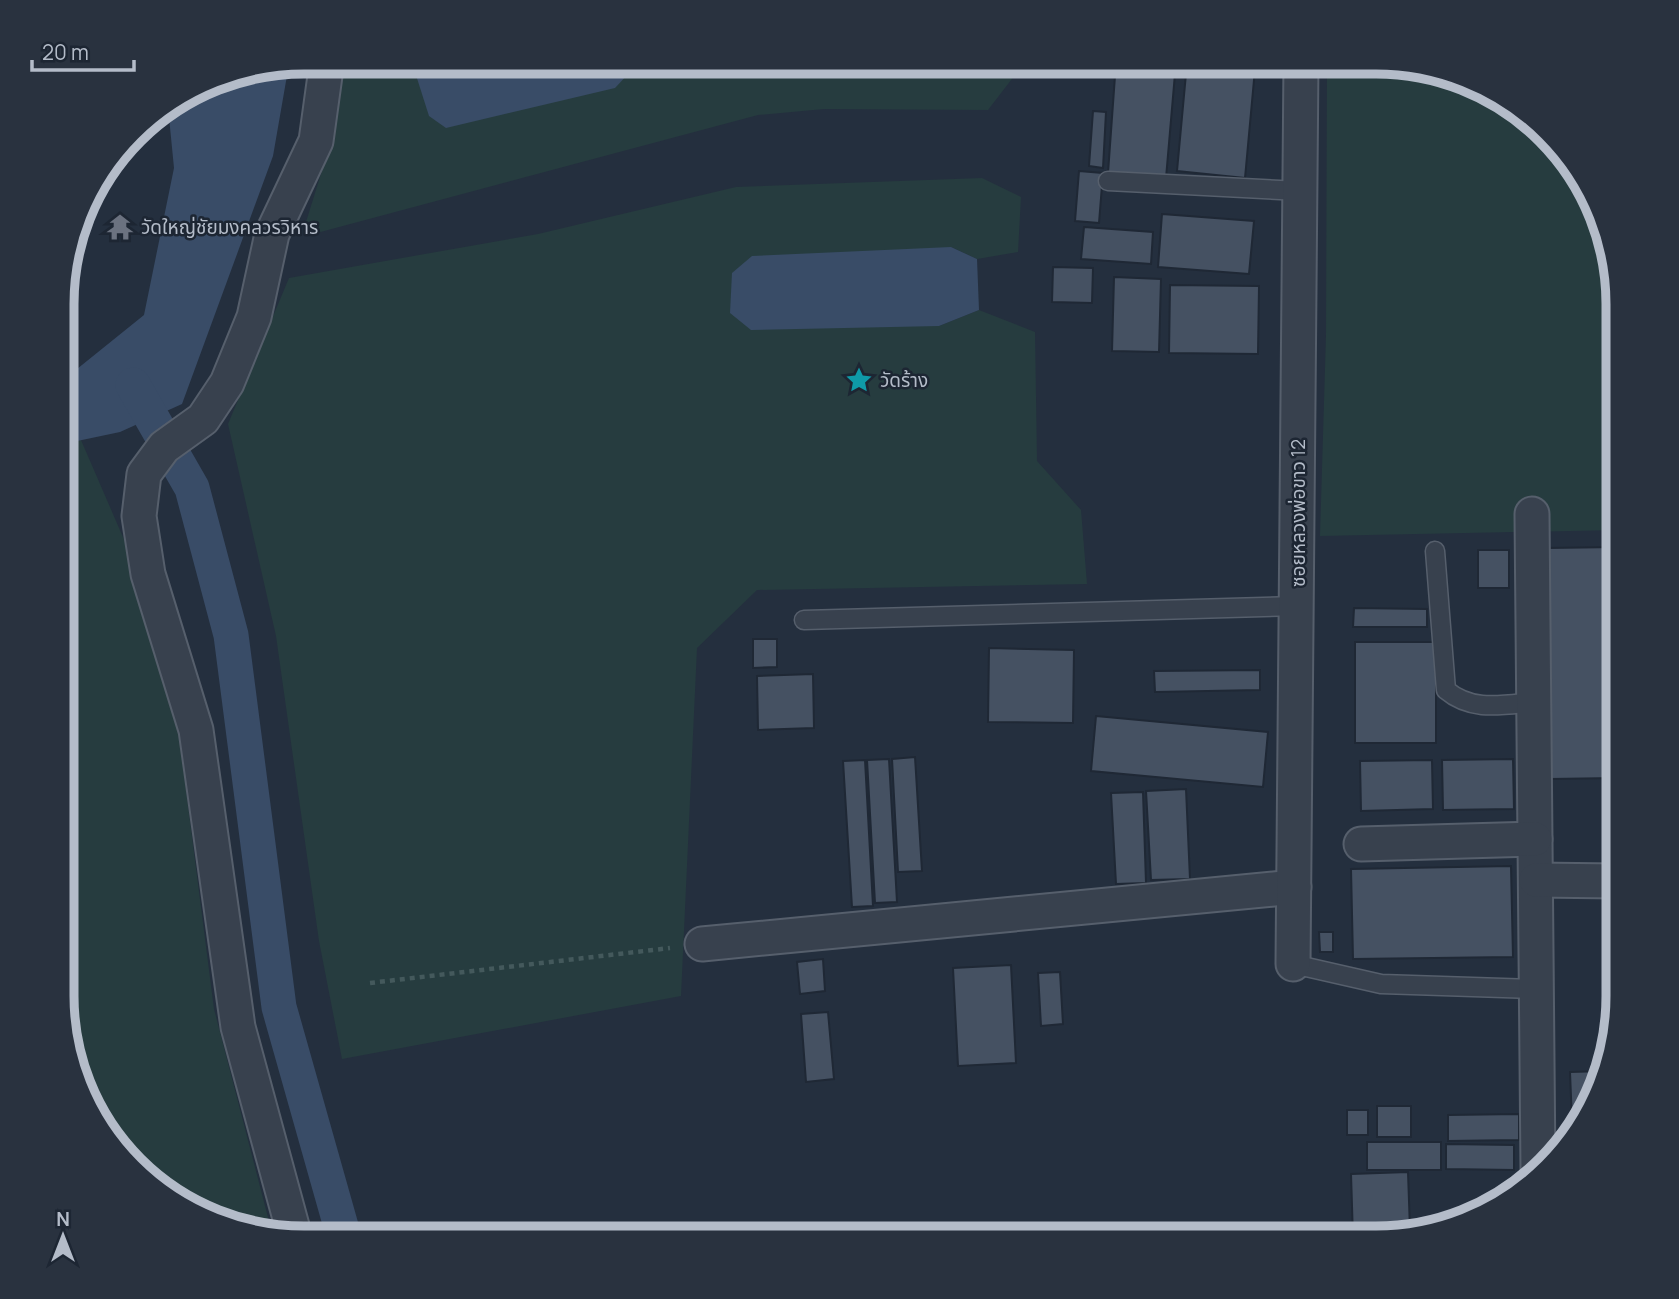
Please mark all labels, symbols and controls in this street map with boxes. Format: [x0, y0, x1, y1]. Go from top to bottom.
scale bar [32, 28, 133, 72]
text: 20 m [42, 38, 89, 66]
temple icon: วัดใหญ่ชัยมงคลวรวิหาร [105, 212, 135, 242]
place label: วัดใหญ่ชัยมงคลวรวิหาร [141, 214, 318, 240]
place icon: วัดร้าง [844, 365, 874, 395]
place label: วัดร้าง [880, 367, 928, 393]
street label: ซอยหลวงพ่อขาว 12 [1285, 439, 1311, 587]
north arrow [28, 1201, 98, 1271]
text: N [56, 1206, 70, 1232]

